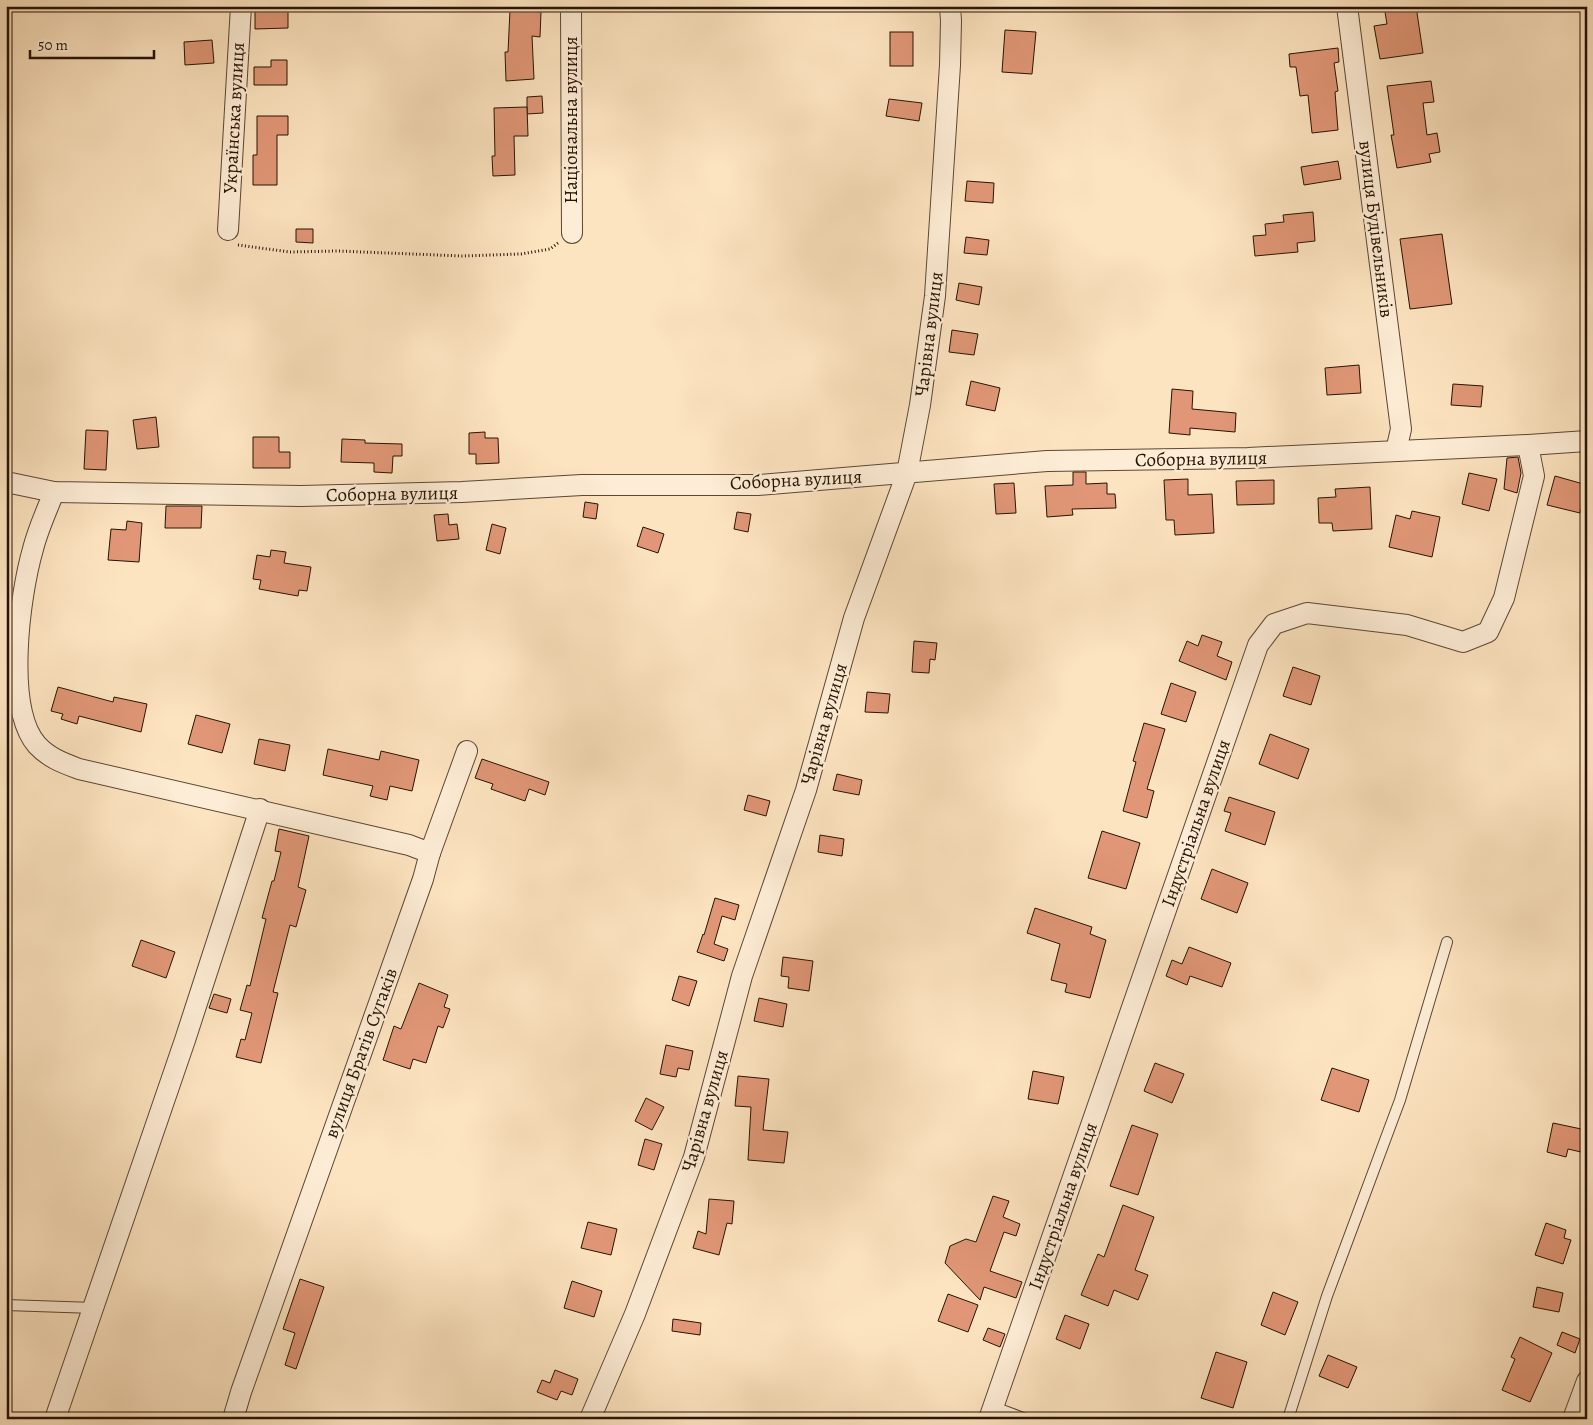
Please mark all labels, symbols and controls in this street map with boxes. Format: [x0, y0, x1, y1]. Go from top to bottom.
scale bar [30, 28, 154, 60]
text: 50 m [38, 35, 68, 55]
street label: Національна вулиця [558, 36, 584, 204]
street label: Українська вулиця [217, 42, 251, 194]
street label: вулиця Будівельників [1352, 139, 1400, 319]
street label: Чарівна вулиця [908, 270, 950, 398]
street label: Соборна вулиця [1135, 445, 1267, 473]
street label: Соборна вулиця [729, 464, 863, 496]
street label: Соборна вулиця [326, 480, 458, 508]
street label: Чарівна вулиця [794, 660, 854, 788]
street label: Індустріальна вулиця [1155, 736, 1237, 910]
street label: вулиця Братів Сугаків [318, 964, 404, 1142]
street label: Чарівна вулиця [675, 1047, 735, 1175]
street label: Індустріальна вулиця [1022, 1119, 1104, 1293]

